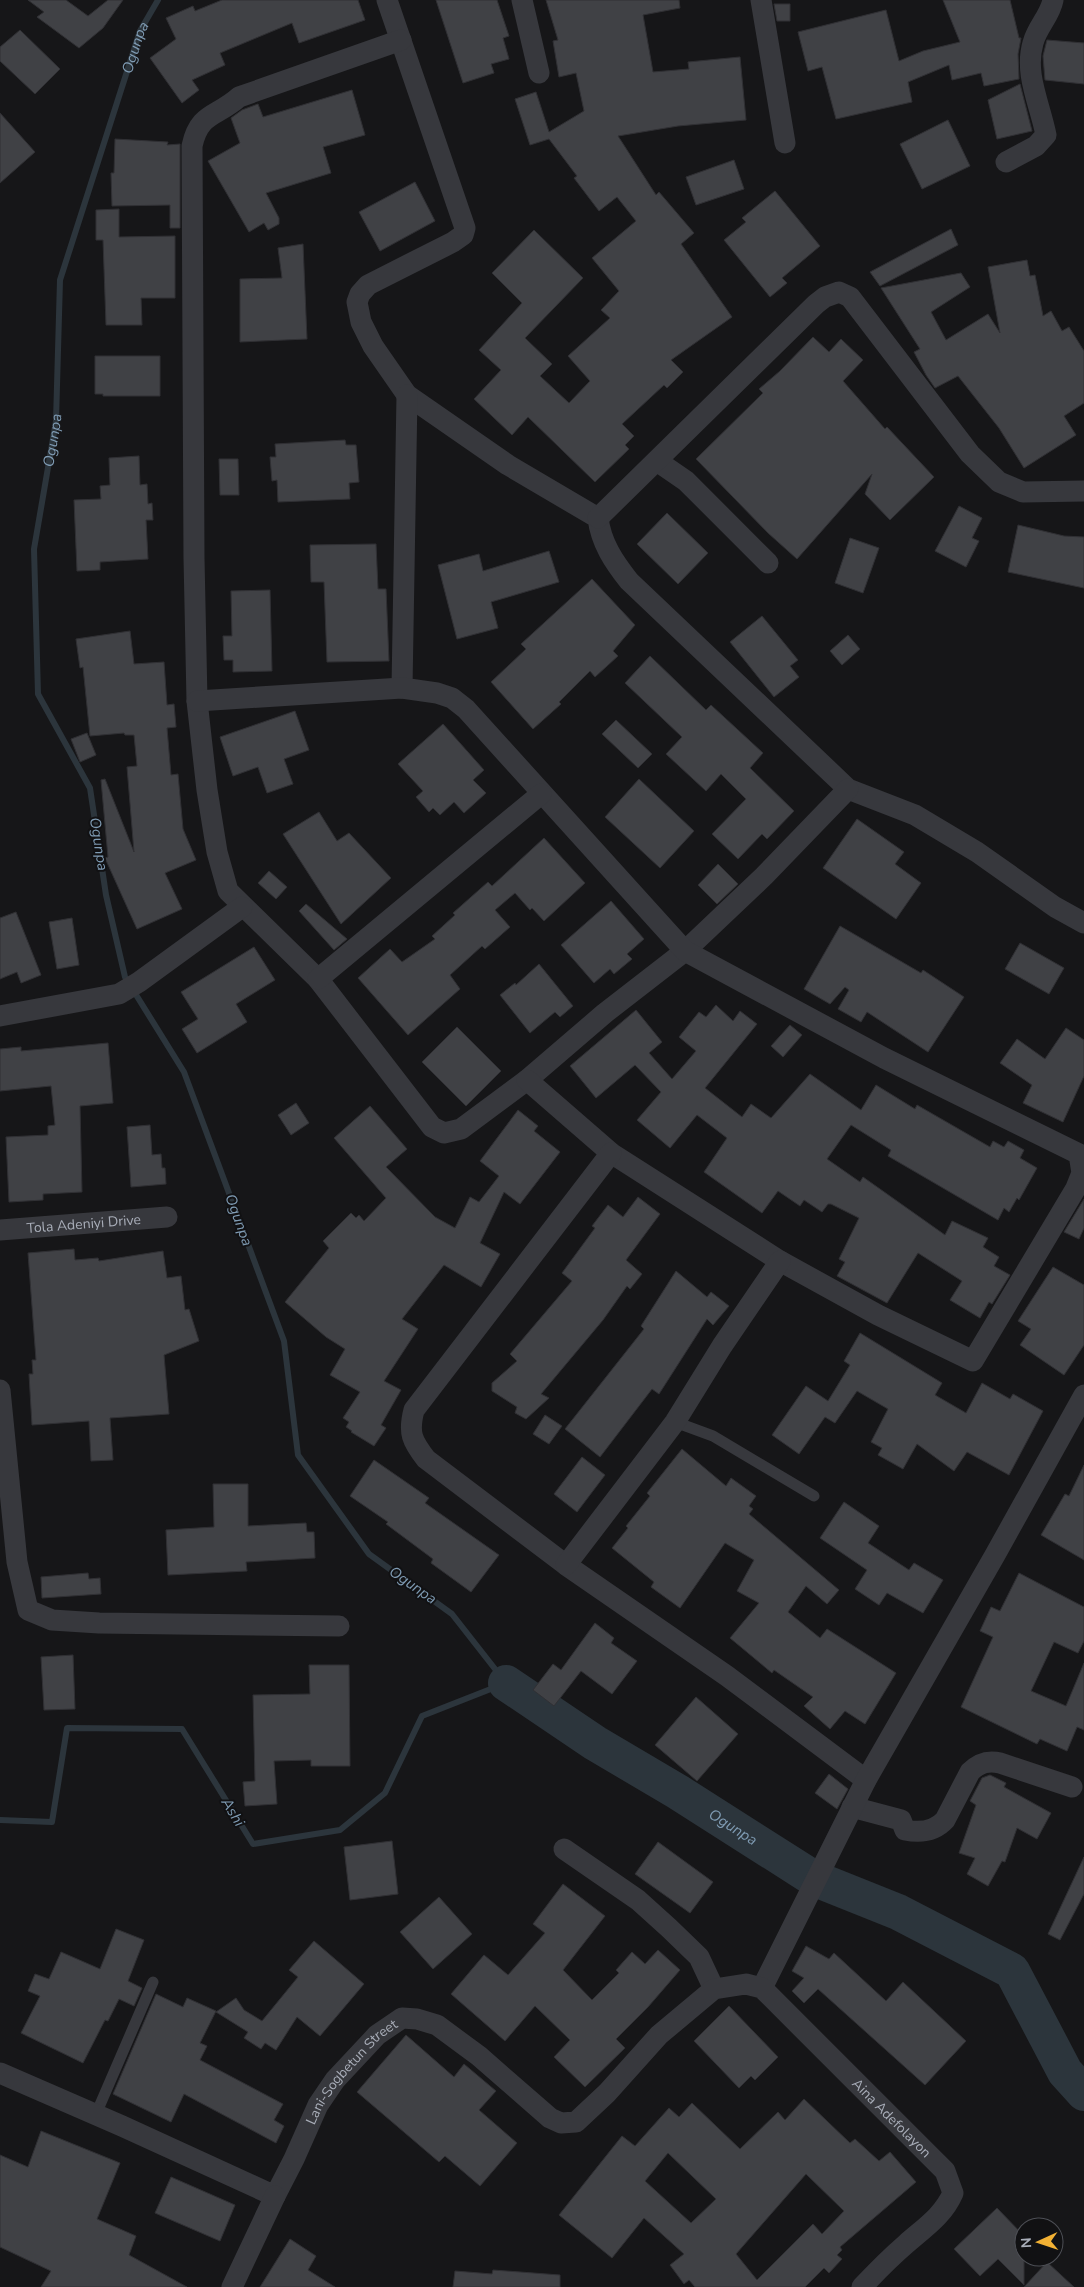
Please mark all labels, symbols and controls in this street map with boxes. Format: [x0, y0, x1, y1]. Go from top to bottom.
water label: Ogunpa [117, 18, 154, 76]
water label: Ogunpa [38, 413, 66, 469]
water label: Ogunpa [85, 816, 113, 872]
water label: Ogunpa [220, 1191, 258, 1249]
street label: Tola Adeniyi Drive [26, 1210, 142, 1238]
water label: Ogunpa [385, 1561, 441, 1609]
water label: Ashi [216, 1793, 250, 1830]
water label: Ogunpa [705, 1804, 761, 1850]
street label: Lani-Sogbetun Street [302, 2015, 401, 2128]
street label: Aina Adefolayon [848, 2074, 935, 2162]
north arrow [1014, 2217, 1064, 2267]
text: N [1017, 2237, 1036, 2248]

